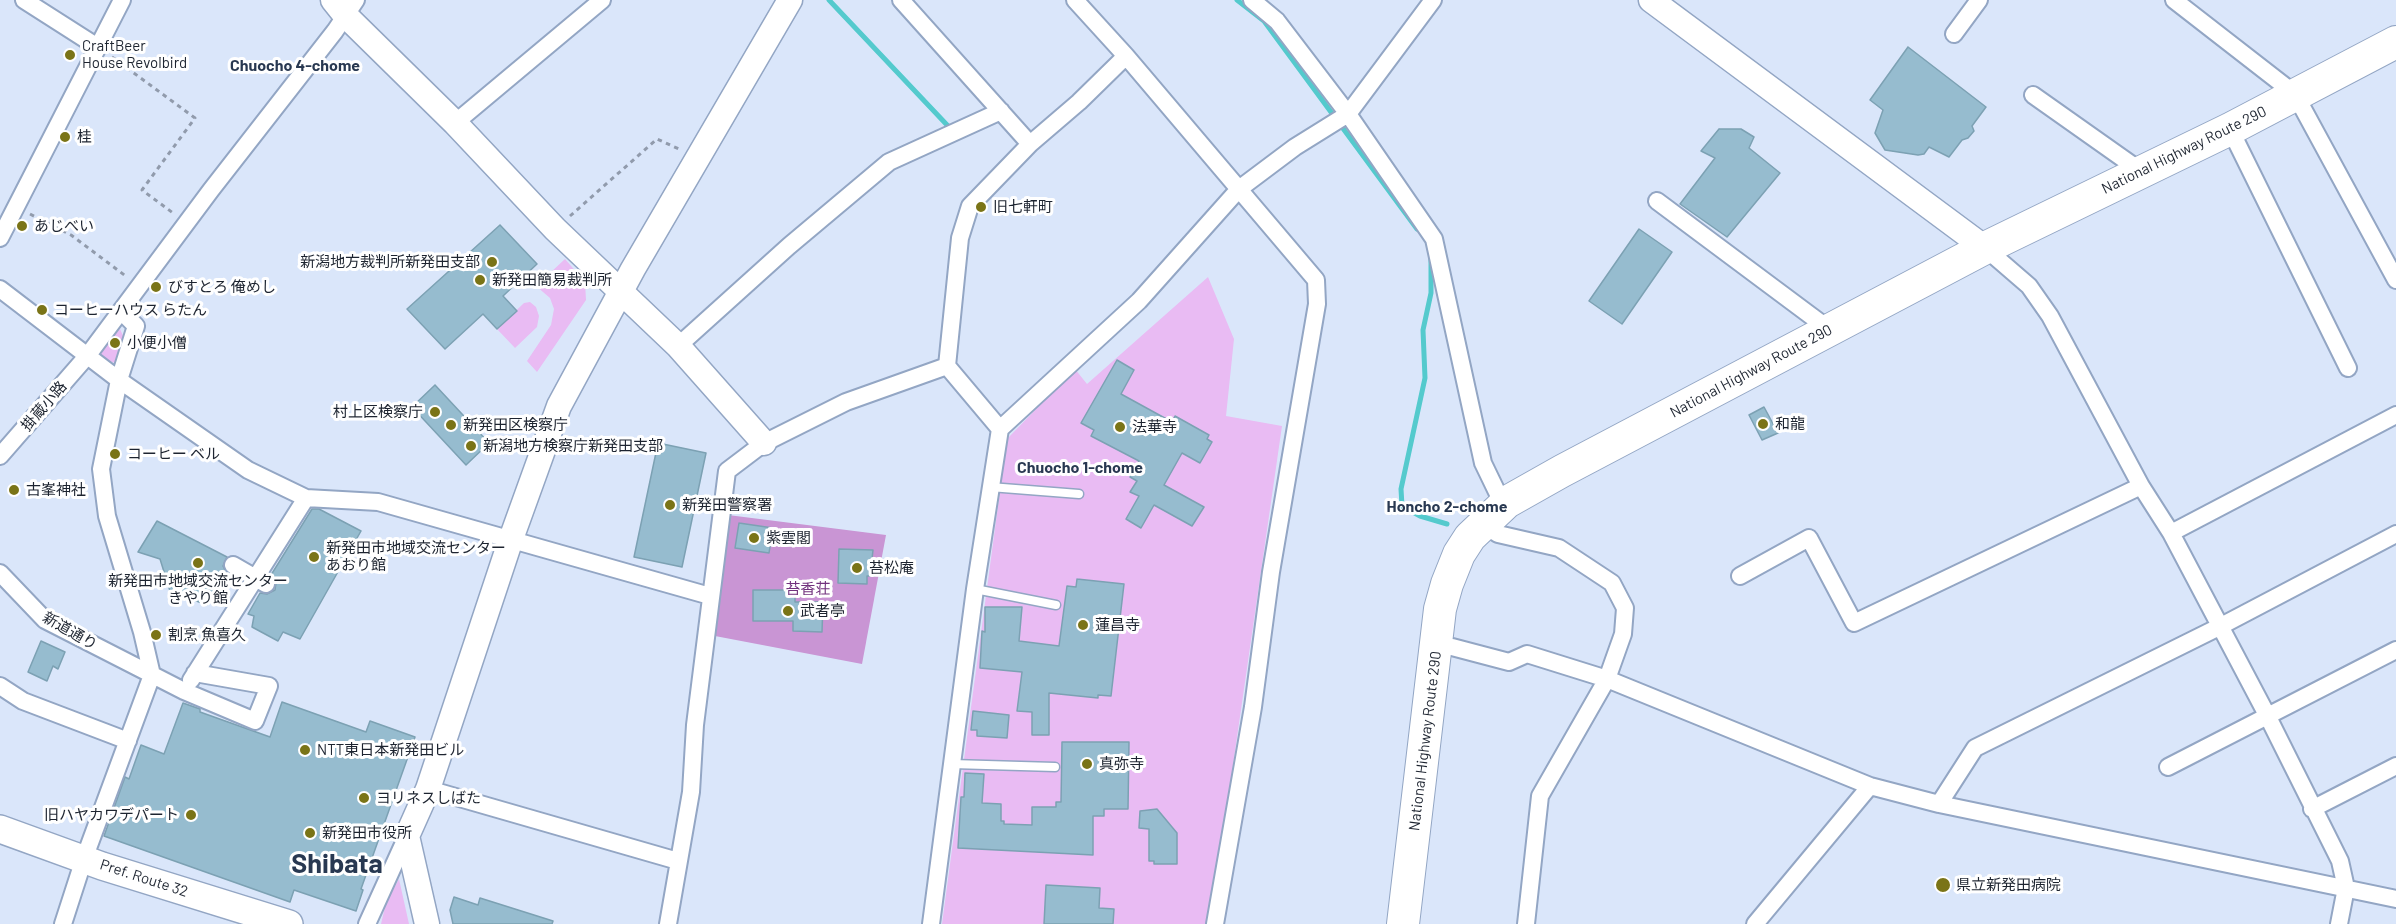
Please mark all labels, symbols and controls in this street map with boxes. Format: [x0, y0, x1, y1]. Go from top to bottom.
place label: CraftBeer House Revolbird [82, 37, 187, 72]
marker: CraftBeer House Revolbird [63, 48, 77, 62]
district label: Chuocho 4-chome [230, 56, 360, 76]
street label: National Highway Route 290 [2099, 102, 2269, 198]
place label: 桂 [77, 128, 92, 146]
marker: 桂 [58, 130, 72, 144]
place label: 旧七軒町 [993, 198, 1053, 216]
marker: 旧七軒町 [974, 200, 988, 214]
place label: あじべい [34, 217, 94, 235]
marker: あじべい [15, 219, 29, 233]
place label: 新潟地方裁判所新発田支部 [300, 253, 480, 271]
marker: 新潟地方裁判所新発田支部 [485, 255, 499, 269]
place label: 新発田簡易裁判所 [492, 271, 612, 289]
marker: 新発田簡易裁判所 [473, 273, 487, 287]
place label: びすとろ 俺めし [168, 278, 276, 296]
marker: びすとろ 俺めし [149, 280, 163, 294]
place label: コーヒーハウス らたん [54, 301, 207, 319]
marker: コーヒーハウス らたん [35, 303, 49, 317]
street label: National Highway Route 290 [1667, 321, 1835, 421]
place label: 小便小僧 [127, 334, 187, 352]
marker: 小便小僧 [108, 336, 122, 350]
street label: 掛蔵小路 [18, 377, 70, 435]
place label: 村上区検察庁 [333, 403, 423, 421]
marker: 村上区検察庁 [428, 405, 442, 419]
place label: 和龍 [1775, 415, 1805, 433]
place label: 新発田区検察庁 [463, 416, 568, 434]
marker: 和龍 [1756, 417, 1770, 431]
marker: 新発田区検察庁 [444, 418, 458, 432]
place label: 法華寺 [1132, 418, 1177, 436]
marker: 法華寺 [1113, 420, 1127, 434]
place label: 新潟地方検察庁新発田支部 [483, 437, 663, 455]
marker: 新潟地方検察庁新発田支部 [464, 439, 478, 453]
place label: コーヒー ベル [127, 445, 220, 463]
marker: コーヒー ベル [108, 447, 122, 461]
district label: Chuocho 1-chome [1017, 458, 1143, 478]
place label: 古峯神社 [26, 481, 86, 499]
marker: 古峯神社 [7, 483, 21, 497]
place label: 新発田警察署 [682, 496, 772, 514]
district label: Honcho 2-chome [1387, 497, 1507, 517]
marker: 新発田警察署 [663, 498, 677, 512]
place label: 紫雲閣 [766, 529, 811, 547]
marker: 紫雲閣 [747, 531, 761, 545]
place label: 新発田市地域交流センター あおり館 [326, 539, 506, 574]
marker: 新発田市地域交流センター あおり館 [307, 550, 321, 564]
marker: 新発田市地域交流センター きやり館 [191, 556, 205, 570]
place label: 苔松庵 [869, 559, 914, 577]
marker: 苔松庵 [850, 561, 864, 575]
place label: 新発田市地域交流センター きやり館 [108, 572, 288, 607]
park label: 苔香荘 [786, 580, 830, 598]
place label: 武者亭 [800, 602, 845, 620]
marker: 武者亭 [781, 604, 795, 618]
street label: 新道通り [40, 608, 100, 654]
place label: 蓮昌寺 [1095, 616, 1140, 634]
marker: 蓮昌寺 [1076, 618, 1090, 632]
place label: 割烹 魚喜久 [168, 626, 246, 644]
marker: 割烹 魚喜久 [149, 628, 163, 642]
street label: National Highway Route 290 [1405, 650, 1445, 832]
place label: NTT東日本新発田ビル [317, 741, 464, 759]
marker: NTT東日本新発田ビル [298, 743, 312, 757]
place label: 真弥寺 [1099, 755, 1144, 773]
marker: 真弥寺 [1080, 757, 1094, 771]
place label: ヨリネスしばた [376, 789, 481, 807]
marker: ヨリネスしばた [357, 791, 371, 805]
place label: 旧ハヤカワデパート [44, 806, 179, 824]
marker: 旧ハヤカワデパート [184, 808, 198, 822]
place label: 新発田市役所 [322, 824, 412, 842]
marker: 新発田市役所 [303, 826, 317, 840]
district label: Shibata [291, 848, 383, 880]
street label: Pref. Route 32 [98, 855, 190, 901]
marker: 県立新発田病院 [1934, 876, 1952, 894]
place label: 県立新発田病院 [1956, 876, 2061, 894]

